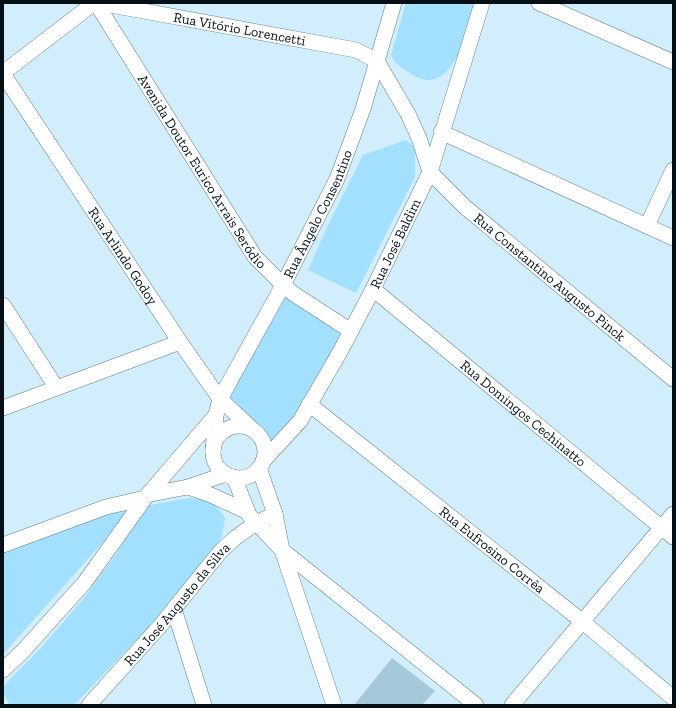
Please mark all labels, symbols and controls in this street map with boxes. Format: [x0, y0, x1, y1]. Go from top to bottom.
street label: Rua Vitório Lorencetti [172, 8, 307, 49]
street label: Avenida Doutor Eurico Arrais Seródio [134, 71, 270, 272]
street label: Rua Ângelo Consentino [279, 147, 356, 281]
street label: Rua José Baldim [366, 196, 424, 291]
street label: Rua Arlindo Godoy [85, 204, 162, 309]
street label: Rua Constantino Augusto Pinck [470, 209, 630, 345]
street label: Rua Domingos Cechinatto [457, 356, 590, 470]
street label: Rua Eufrosino Corrêa [436, 503, 548, 597]
street label: Rua José Augusto da Silva [120, 539, 233, 669]

